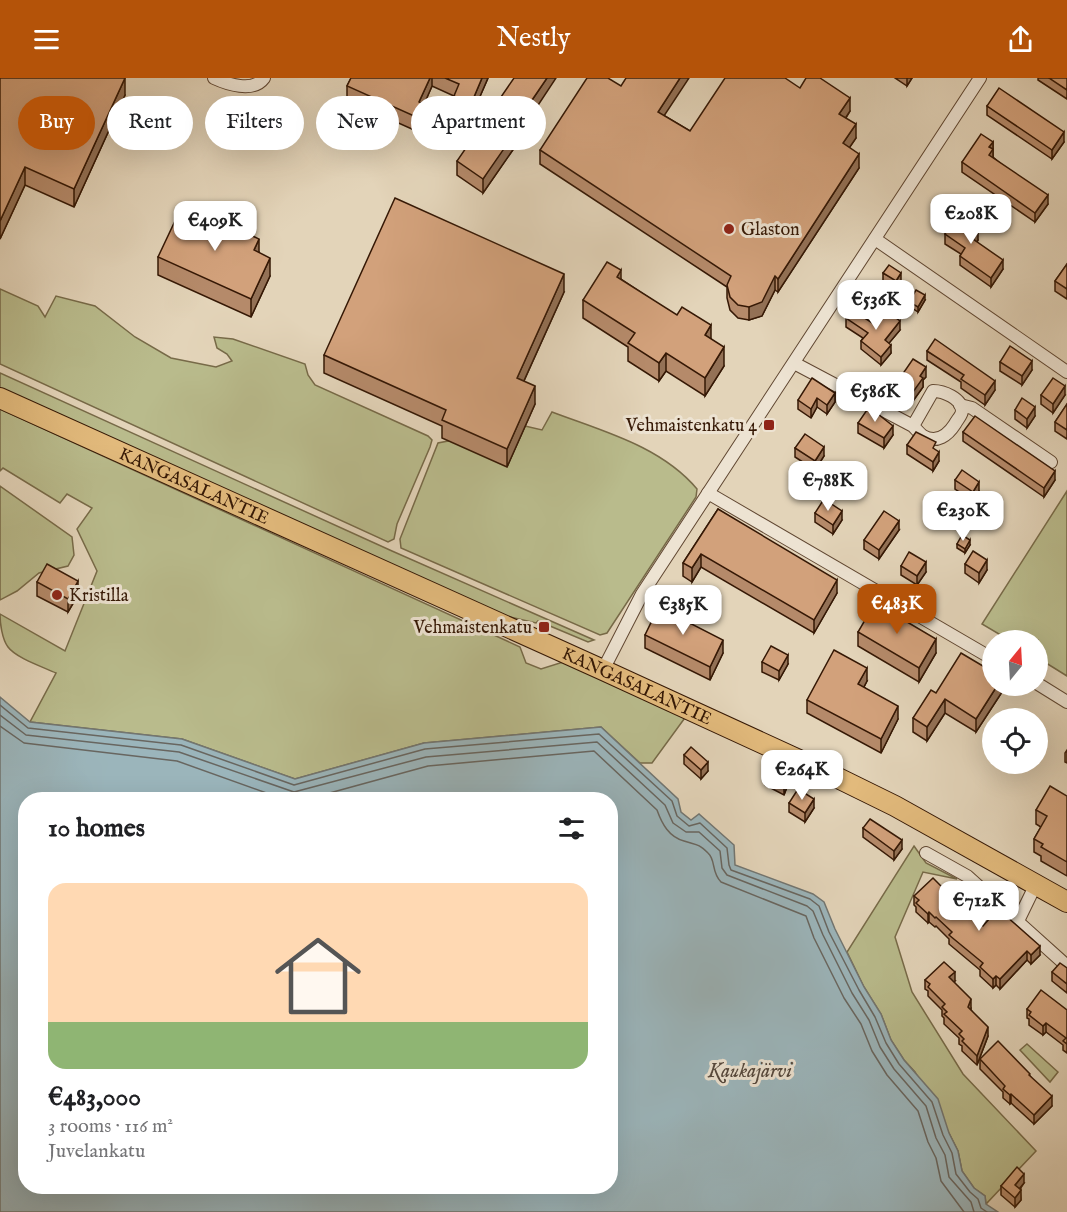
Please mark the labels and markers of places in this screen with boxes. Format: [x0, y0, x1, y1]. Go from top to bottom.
pin: €208K [929, 194, 1013, 245]
pin: €409K [173, 201, 257, 252]
place label: Glaston [741, 219, 800, 242]
marker: Glaston [722, 222, 736, 236]
pin: €536K [834, 280, 918, 331]
pin: €586K [833, 372, 917, 423]
place label: Vehmaistenkatu 4 [625, 415, 757, 438]
marker: Vehmaistenkatu 4 [762, 418, 776, 432]
pin: €788K [786, 461, 870, 512]
pin: €230K [921, 491, 1005, 542]
pin: €483K [855, 584, 939, 635]
place label: Kristilla [69, 585, 129, 608]
pin: €385K [641, 585, 725, 636]
marker: Kristilla [50, 588, 64, 602]
place label: Vehmaistenkatu [413, 617, 532, 640]
marker: Vehmaistenkatu [537, 620, 551, 634]
pin: €264K [760, 750, 844, 801]
pin: €712K [937, 881, 1021, 932]

